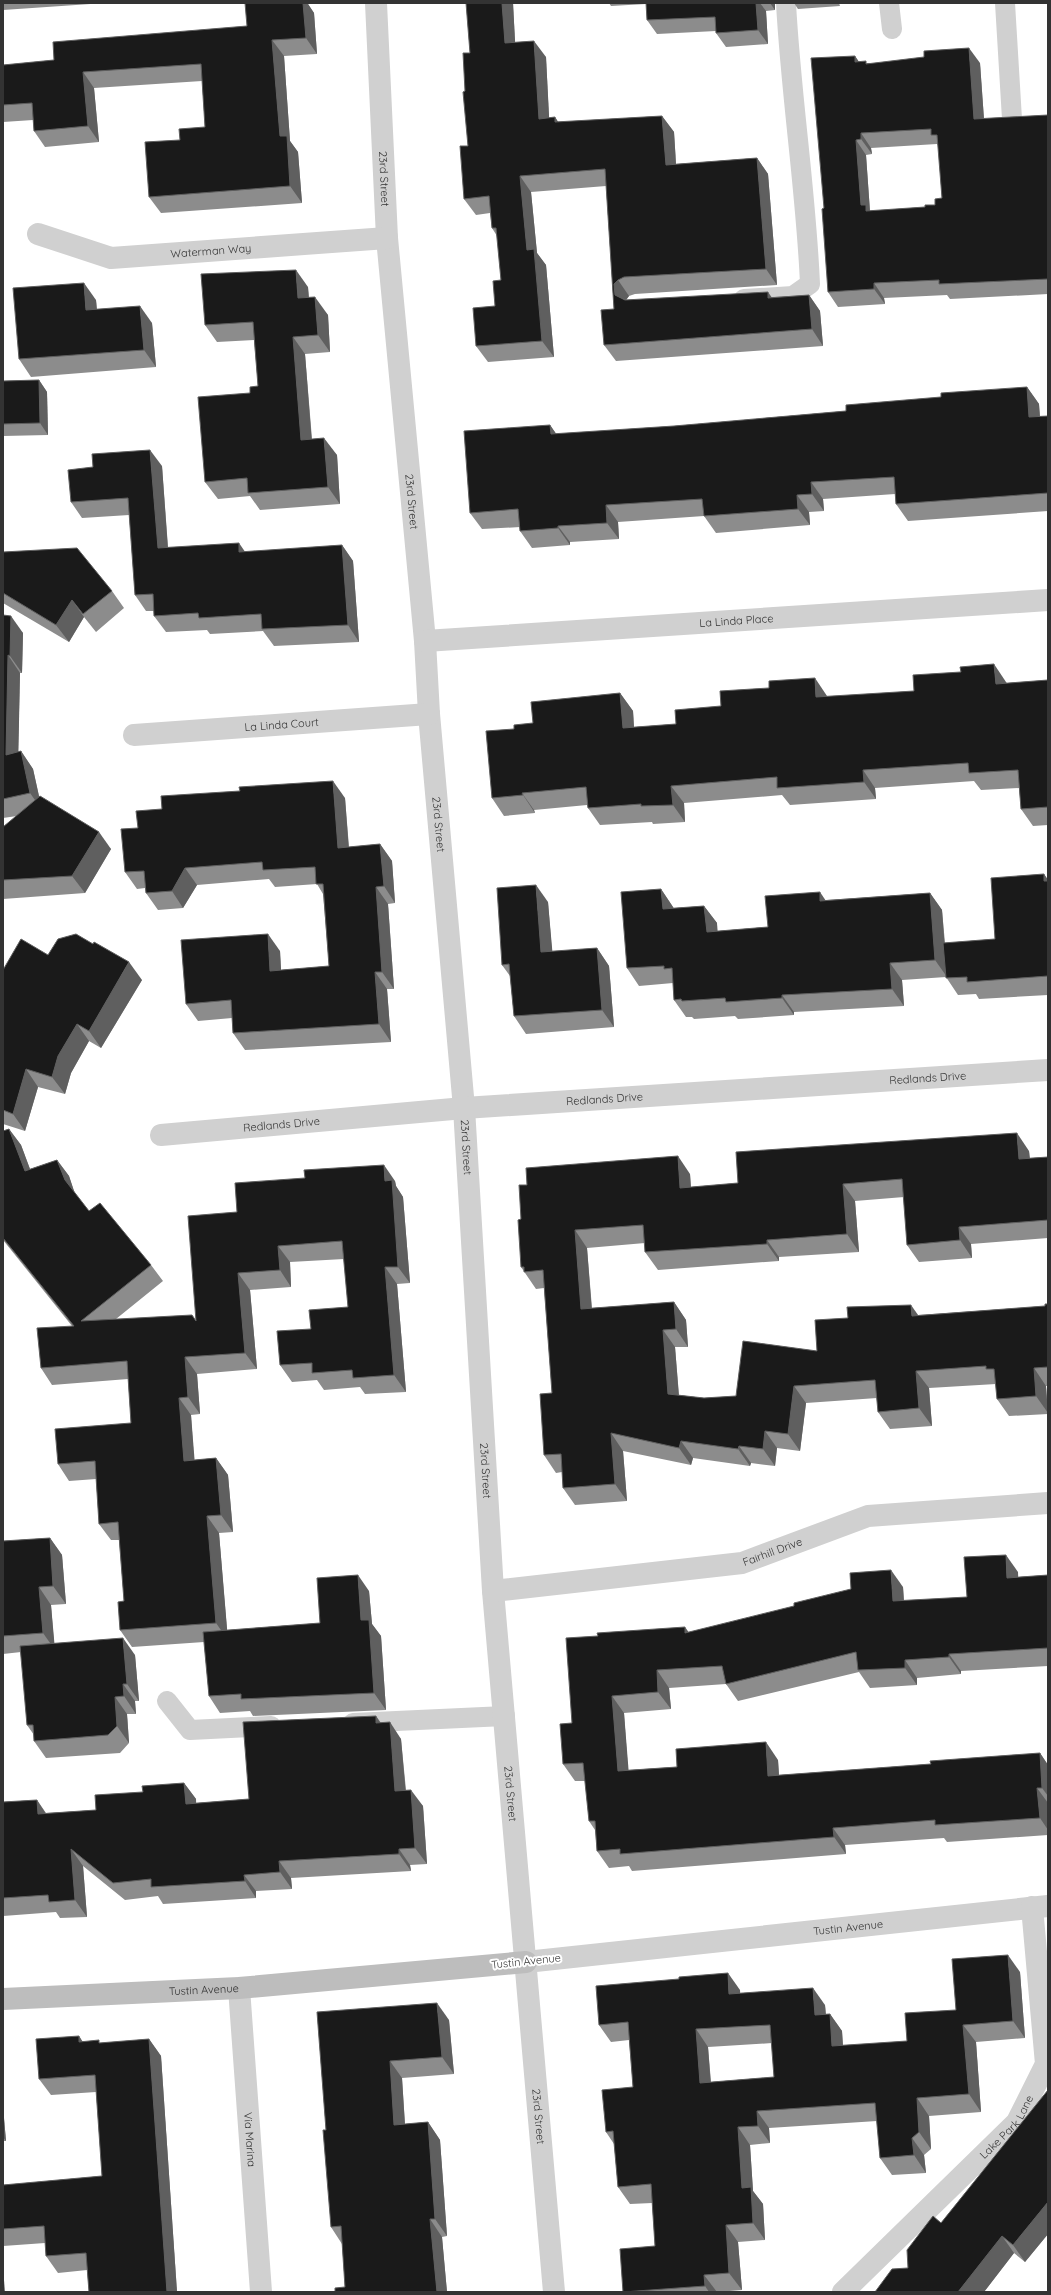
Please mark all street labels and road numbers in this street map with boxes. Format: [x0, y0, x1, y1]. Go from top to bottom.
street label: 23rd Street [376, 151, 393, 207]
street label: Waterman Way [170, 241, 252, 261]
street label: 23rd Street [402, 473, 421, 530]
street label: La Linda Place [699, 611, 774, 630]
street label: La Linda Court [244, 715, 320, 734]
street label: 23rd Street [429, 796, 448, 853]
street label: Redlands Drive [889, 1068, 967, 1087]
street label: Redlands Drive [566, 1089, 643, 1108]
street label: Redlands Drive [242, 1114, 321, 1135]
street label: 23rd Street [458, 1119, 475, 1176]
street label: 23rd Street [477, 1442, 494, 1499]
street label: Fairhill Drive [741, 1534, 804, 1569]
street label: 23rd Street [501, 1765, 520, 1822]
street label: Tustin Avenue [813, 1917, 884, 1938]
street label: Tustin Avenue [491, 1950, 561, 1972]
street label: Tustin Avenue [169, 1981, 239, 1998]
street label: 23rd Street [529, 2088, 548, 2145]
street label: Lake Park Lane [977, 2093, 1036, 2162]
street label: Via Marina [241, 2112, 259, 2167]

